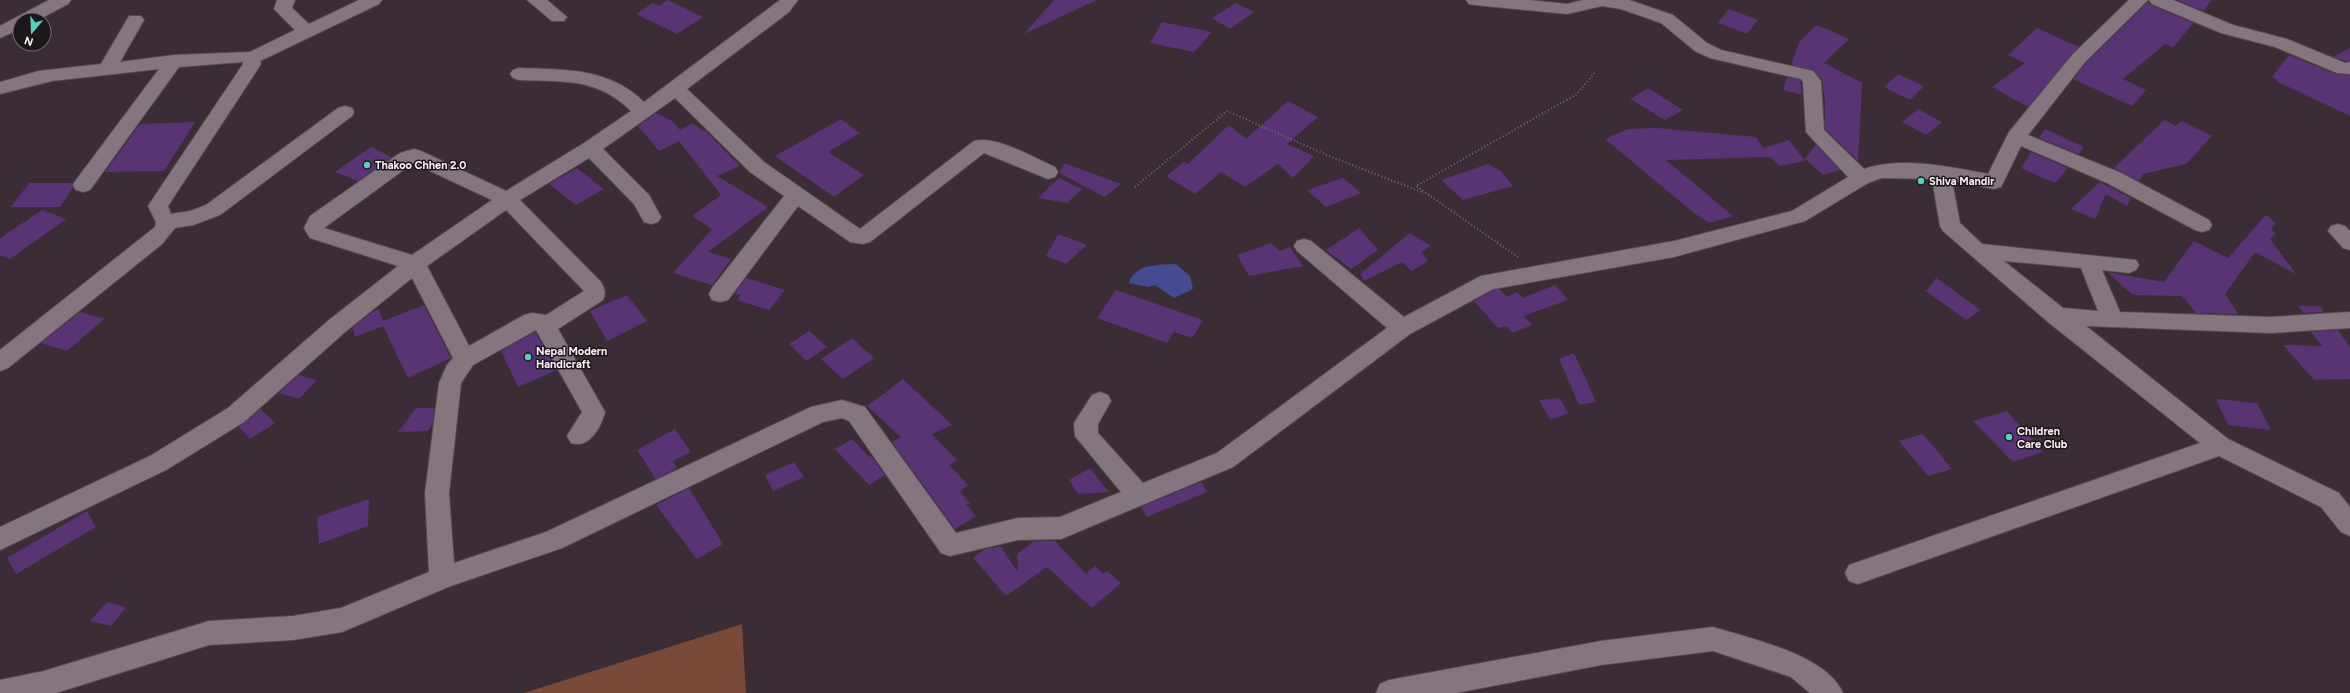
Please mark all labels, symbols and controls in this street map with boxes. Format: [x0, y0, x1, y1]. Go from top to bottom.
north arrow [12, 12, 52, 52]
text: N [23, 33, 35, 49]
place label: Thakoo Chhen 2.0 [375, 159, 466, 172]
marker: Thakoo Chhen 2.0 [362, 160, 372, 170]
place label: Shiva Mandir [1929, 175, 1995, 188]
marker: Shiva Mandir [1916, 176, 1926, 186]
place label: Nepal Modern Handicraft [536, 345, 607, 371]
marker: Nepal Modern Handicraft [523, 352, 533, 362]
place label: Children Care Club [2017, 425, 2068, 451]
marker: Children Care Club [2004, 432, 2014, 442]

